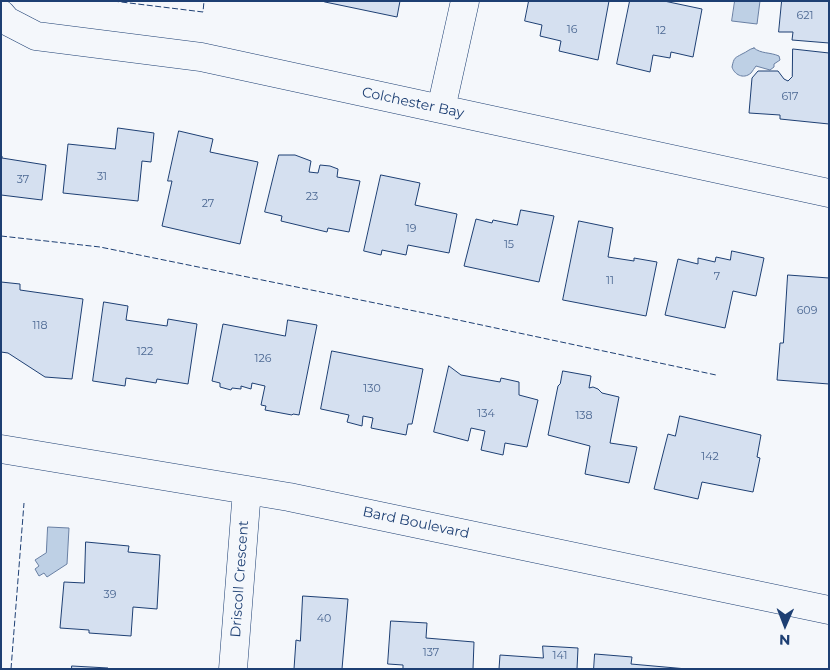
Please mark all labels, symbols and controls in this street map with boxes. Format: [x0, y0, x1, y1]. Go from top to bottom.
house number: 621 [797, 9, 813, 23]
house number: 16 [567, 23, 577, 37]
house number: 12 [656, 24, 666, 38]
street label: Colchester Bay [360, 84, 466, 122]
house number: 617 [781, 90, 799, 104]
house number: 31 [97, 170, 107, 184]
house number: 37 [17, 173, 29, 187]
house number: 23 [306, 190, 318, 204]
house number: 27 [202, 197, 214, 211]
house number: 19 [406, 222, 416, 236]
house number: 15 [504, 238, 514, 252]
house number: 7 [714, 270, 720, 284]
house number: 11 [606, 274, 614, 288]
house number: 609 [797, 304, 817, 318]
house number: 118 [33, 319, 47, 333]
house number: 122 [137, 345, 153, 359]
house number: 126 [255, 352, 271, 366]
house number: 130 [363, 382, 381, 396]
house number: 134 [477, 407, 495, 421]
house number: 138 [575, 409, 593, 423]
house number: 142 [701, 450, 719, 464]
street label: Bard Boulevard [361, 503, 471, 543]
street label: Driscoll Crescent [228, 520, 252, 638]
house number: 39 [104, 588, 116, 602]
north arrow [760, 600, 810, 650]
house number: 40 [317, 612, 331, 626]
text: N [779, 631, 791, 649]
house number: 137 [423, 646, 439, 660]
house number: 141 [553, 649, 567, 663]

